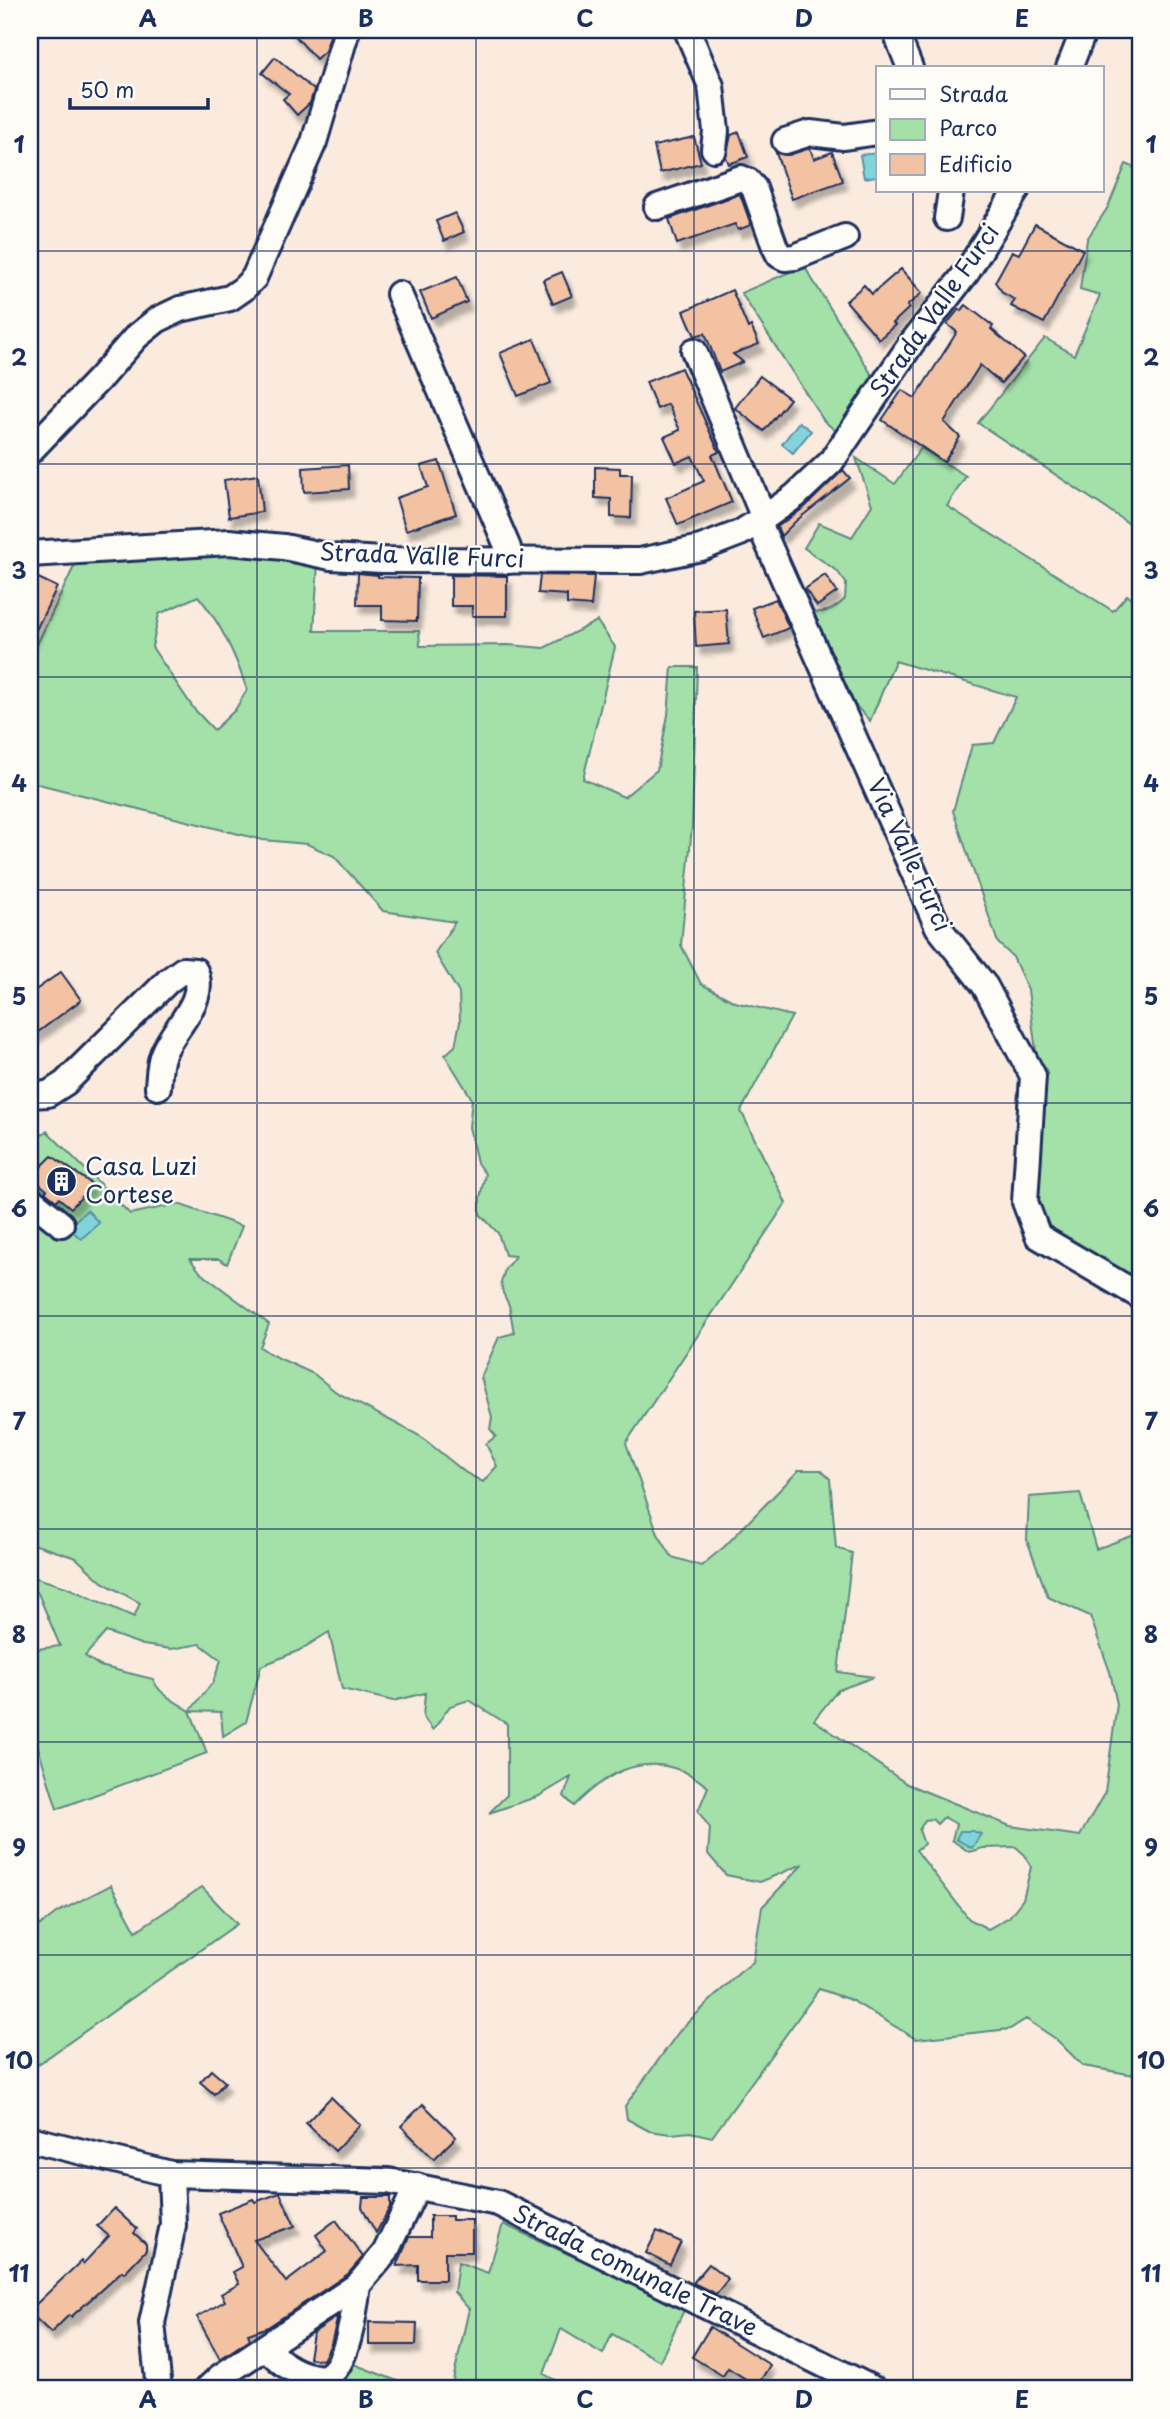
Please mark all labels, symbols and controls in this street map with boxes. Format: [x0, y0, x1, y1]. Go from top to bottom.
text: A [139, 0, 157, 35]
text: B [358, 0, 374, 35]
text: C [576, 0, 594, 35]
text: D [795, 0, 813, 35]
text: E [1015, 0, 1029, 35]
scale bar [70, 66, 208, 110]
legend [876, 66, 1104, 192]
text: 50 m [80, 73, 134, 105]
text: Strada [939, 77, 1009, 109]
text: Parco [939, 111, 997, 143]
text: 1 [14, 126, 25, 161]
text: 1 [1146, 126, 1157, 161]
text: Edificio [939, 147, 1012, 179]
street label: Strada Valle Furci [860, 216, 1007, 404]
text: 2 [11, 339, 27, 374]
text: 2 [1143, 339, 1159, 374]
street label: Strada Valle Furci [319, 532, 525, 576]
text: 3 [11, 552, 27, 587]
text: 3 [1143, 552, 1159, 587]
text: 4 [11, 765, 27, 800]
text: 4 [1143, 765, 1159, 800]
street label: Via Valle Furci [859, 771, 962, 937]
text: 5 [12, 978, 26, 1013]
text: 5 [1144, 978, 1158, 1013]
place label: Casa Luzi Cortese [85, 1147, 197, 1211]
building icon: Casa Luzi Cortese [45, 1164, 79, 1198]
text: 6 [11, 1190, 27, 1225]
text: 6 [1143, 1190, 1159, 1225]
text: 7 [12, 1403, 26, 1438]
text: 7 [1144, 1403, 1158, 1438]
text: 8 [12, 1616, 26, 1651]
text: 8 [1144, 1616, 1158, 1651]
text: 9 [12, 1829, 26, 1864]
text: 9 [1144, 1829, 1158, 1864]
text: 10 [5, 2042, 33, 2077]
text: 10 [1137, 2042, 1165, 2077]
street label: Strada comunale Trave [507, 2194, 764, 2344]
text: 11 [9, 2255, 30, 2290]
text: 11 [1141, 2255, 1162, 2290]
text: A [139, 2381, 157, 2416]
text: B [358, 2381, 374, 2416]
text: C [576, 2381, 594, 2416]
text: D [795, 2381, 813, 2416]
text: E [1015, 2381, 1029, 2416]

